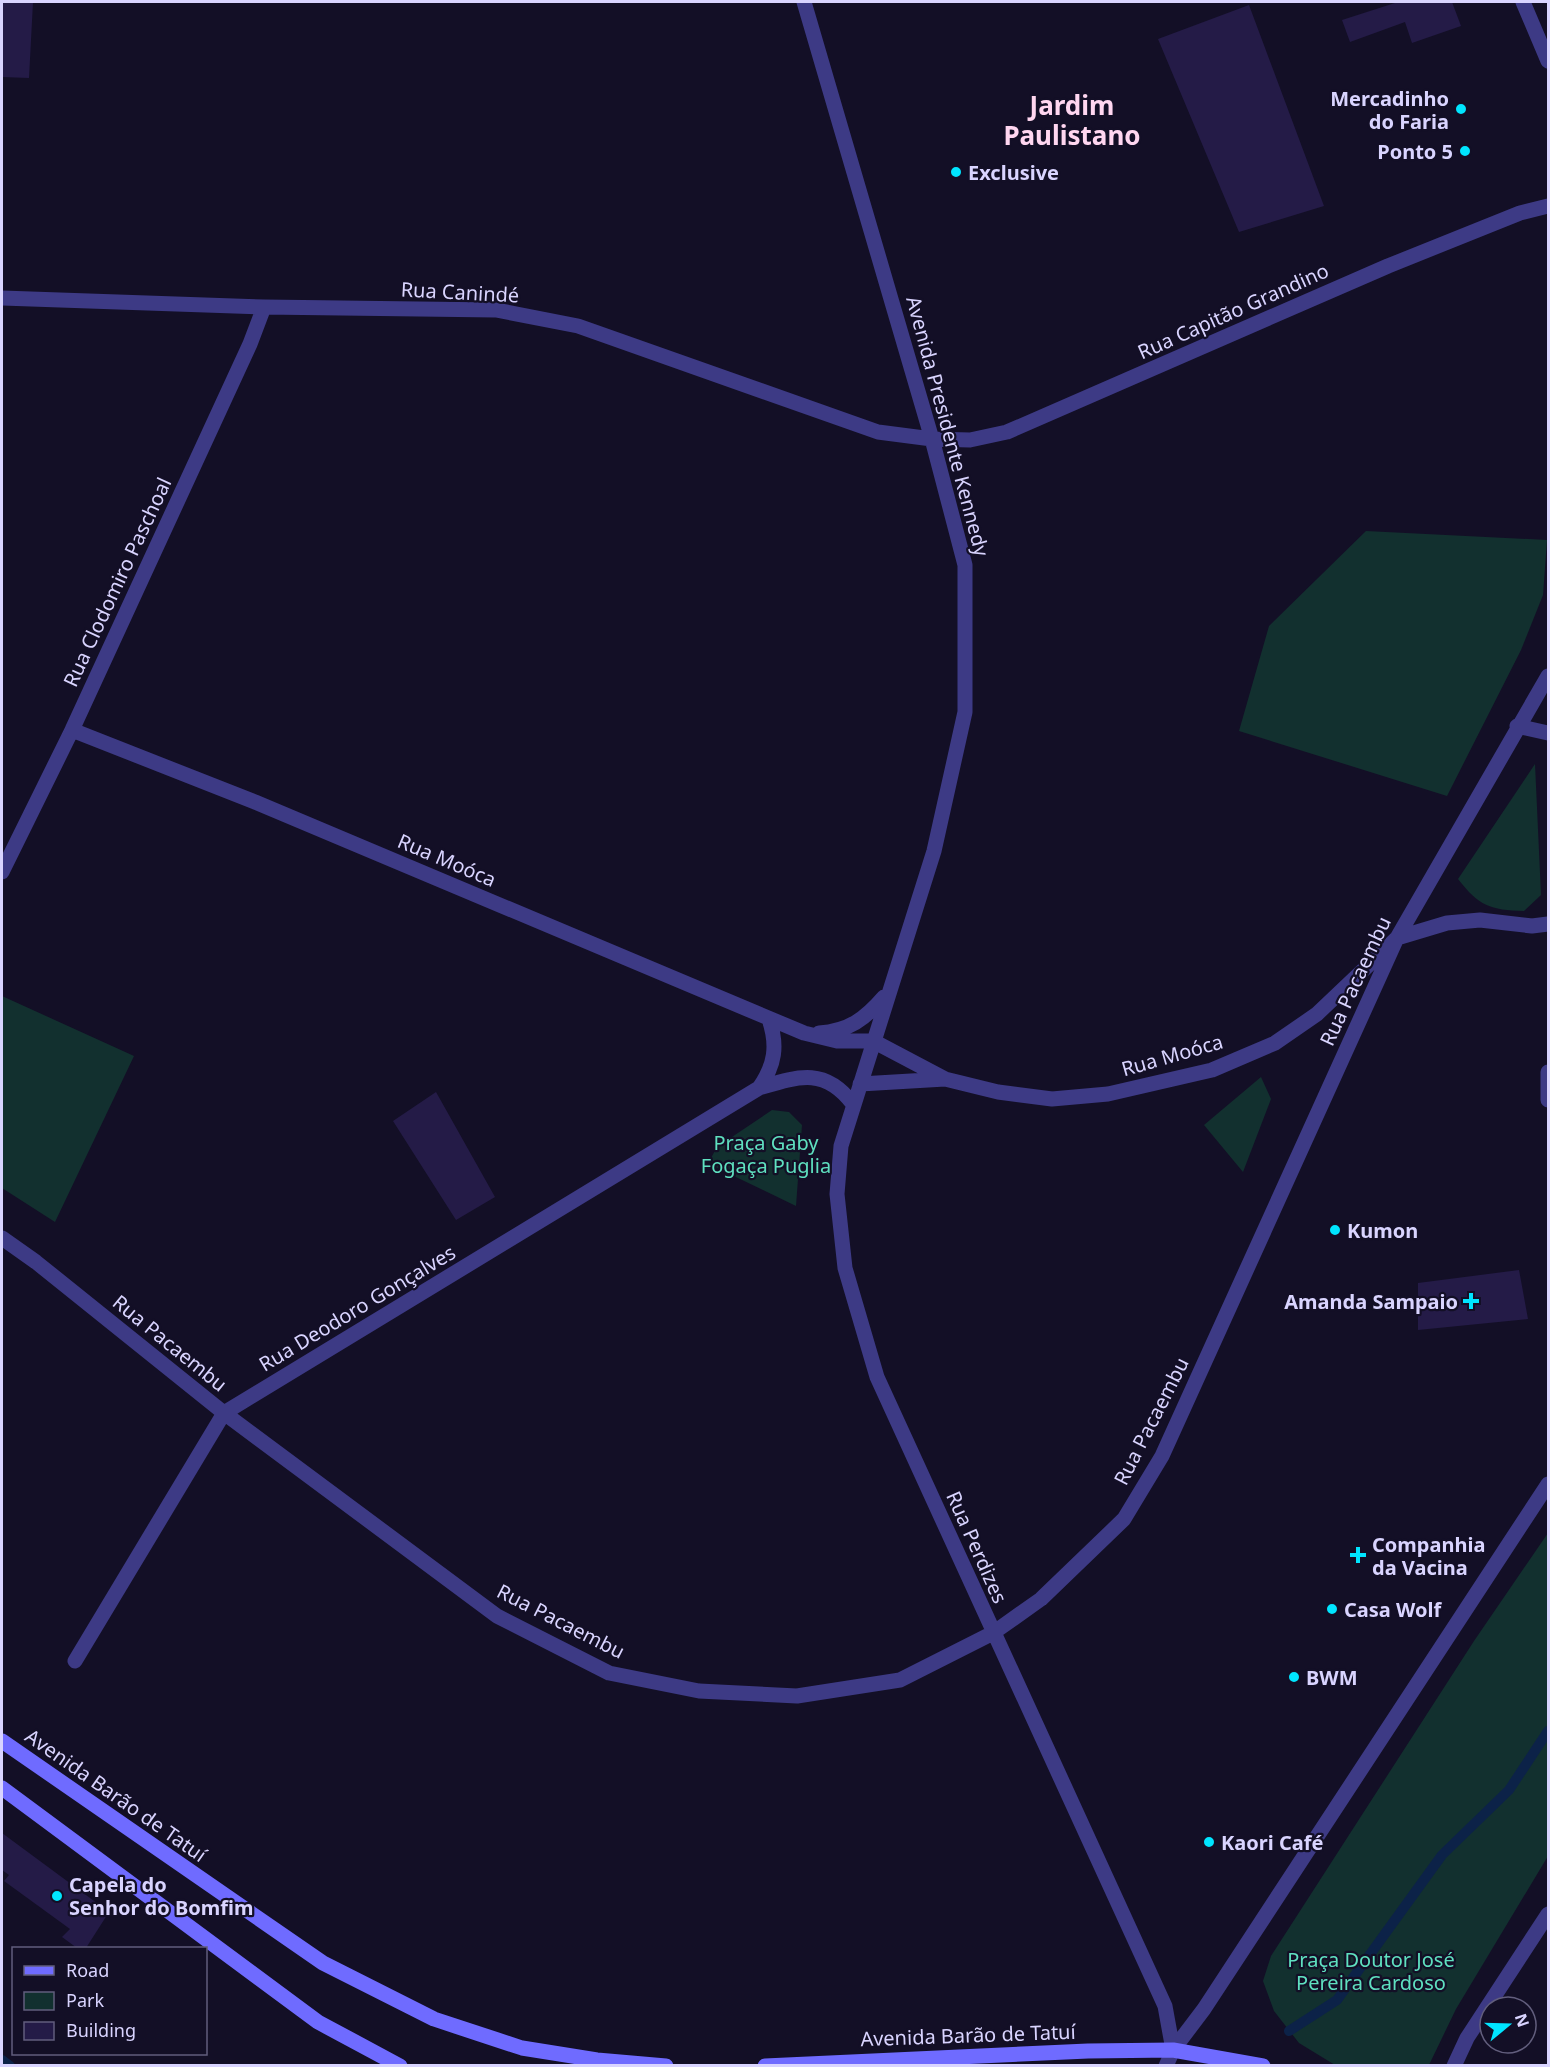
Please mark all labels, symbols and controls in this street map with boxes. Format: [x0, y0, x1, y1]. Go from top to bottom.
place label: Mercadinho do Faria [1330, 85, 1449, 135]
district label: Jardim Paulistano [1003, 87, 1141, 153]
marker: Mercadinho do Faria [1454, 102, 1468, 116]
place label: Ponto 5 [1377, 138, 1453, 165]
marker: Ponto 5 [1458, 144, 1472, 158]
place label: Exclusive [968, 159, 1059, 186]
marker: Exclusive [949, 165, 963, 179]
street label: Rua Capitão Grandino [1133, 257, 1333, 365]
street label: Rua Canindé [400, 275, 520, 309]
street label: Avenida Presidente Kennedy [900, 293, 996, 560]
street label: Rua Clodomiro Paschoal [57, 473, 177, 691]
street label: Rua Moóca [394, 827, 500, 893]
street label: Rua Pacaembu [1313, 912, 1397, 1050]
street label: Rua Moóca [1118, 1028, 1226, 1082]
park label: Praça Gaby Fogaça Puglia [701, 1129, 831, 1179]
place label: Kumon [1347, 1217, 1418, 1244]
marker: Kumon [1328, 1223, 1342, 1237]
street label: Rua Deodoro Gonçalves [254, 1239, 460, 1377]
street label: Rua Pacaembu [107, 1288, 233, 1398]
place label: Amanda Sampaio [1284, 1288, 1458, 1315]
marker: Amanda Sampaio [1462, 1292, 1480, 1310]
street label: Rua Pacaembu [1107, 1353, 1195, 1489]
street label: Rua Perdizes [940, 1487, 1014, 1607]
place label: Companhia da Vacina [1372, 1531, 1485, 1581]
marker: Companhia da Vacina [1349, 1546, 1367, 1564]
street label: Rua Pacaembu [493, 1577, 629, 1665]
place label: Casa Wolf [1344, 1596, 1442, 1623]
marker: Casa Wolf [1325, 1602, 1339, 1616]
place label: BWM [1306, 1664, 1358, 1691]
marker: BWM [1287, 1670, 1301, 1684]
street label: Avenida Barão de Tatuí [20, 1722, 213, 1868]
place label: Kaori Café [1221, 1829, 1323, 1856]
marker: Kaori Café [1202, 1835, 1216, 1849]
place label: Capela do Senhor do Bomfim [69, 1871, 253, 1921]
marker: Capela do Senhor do Bomfim [50, 1889, 64, 1903]
park label: Praça Doutor José Pereira Cardoso [1287, 1946, 1455, 1996]
legend [12, 1947, 207, 2055]
text: Road [66, 1958, 109, 1982]
text: Park [66, 1988, 104, 2012]
north arrow [1478, 1995, 1538, 2055]
text: N [1510, 2010, 1535, 2030]
text: Building [66, 2018, 136, 2042]
street label: Avenida Barão de Tatuí [860, 2018, 1077, 2052]

